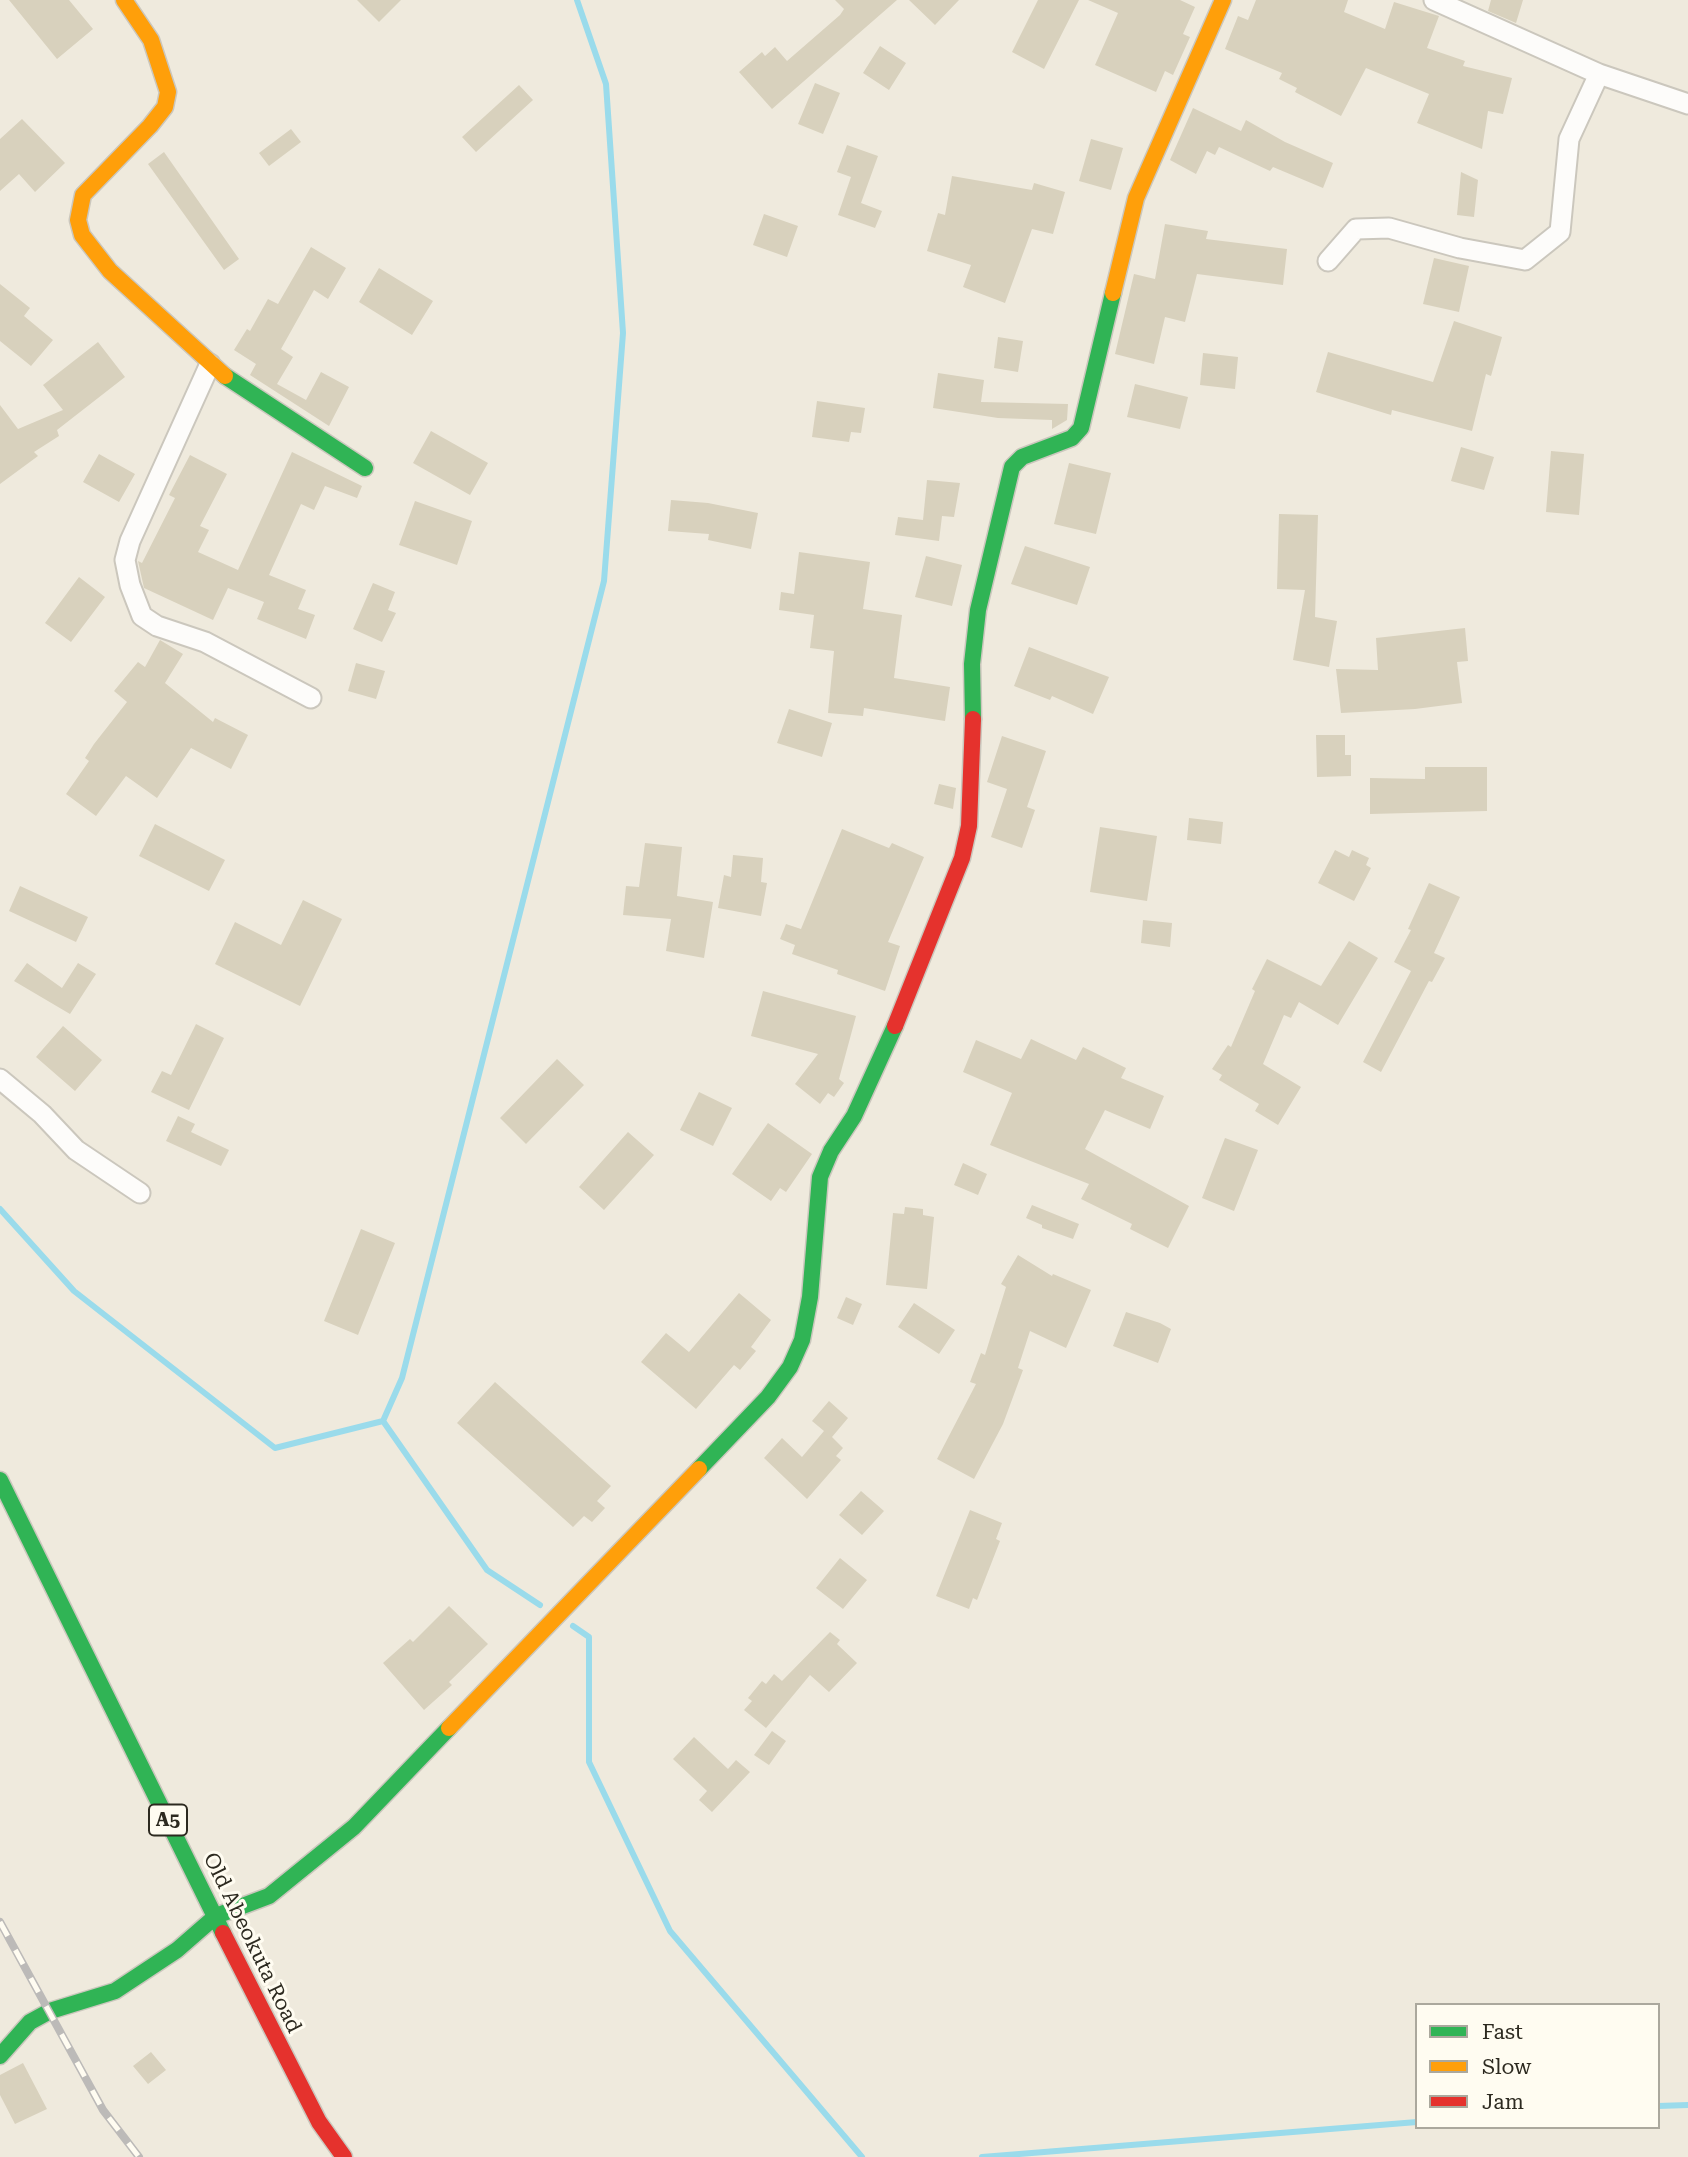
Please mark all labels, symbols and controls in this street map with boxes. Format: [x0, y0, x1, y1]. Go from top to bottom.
road number: A5 [149, 1804, 187, 1836]
street label: Old Abeokuta Road [197, 1849, 307, 2037]
legend [1415, 2003, 1660, 2129]
text: Fast [1482, 2020, 1523, 2044]
text: Slow [1482, 2055, 1531, 2079]
text: Jam [1482, 2090, 1524, 2114]

